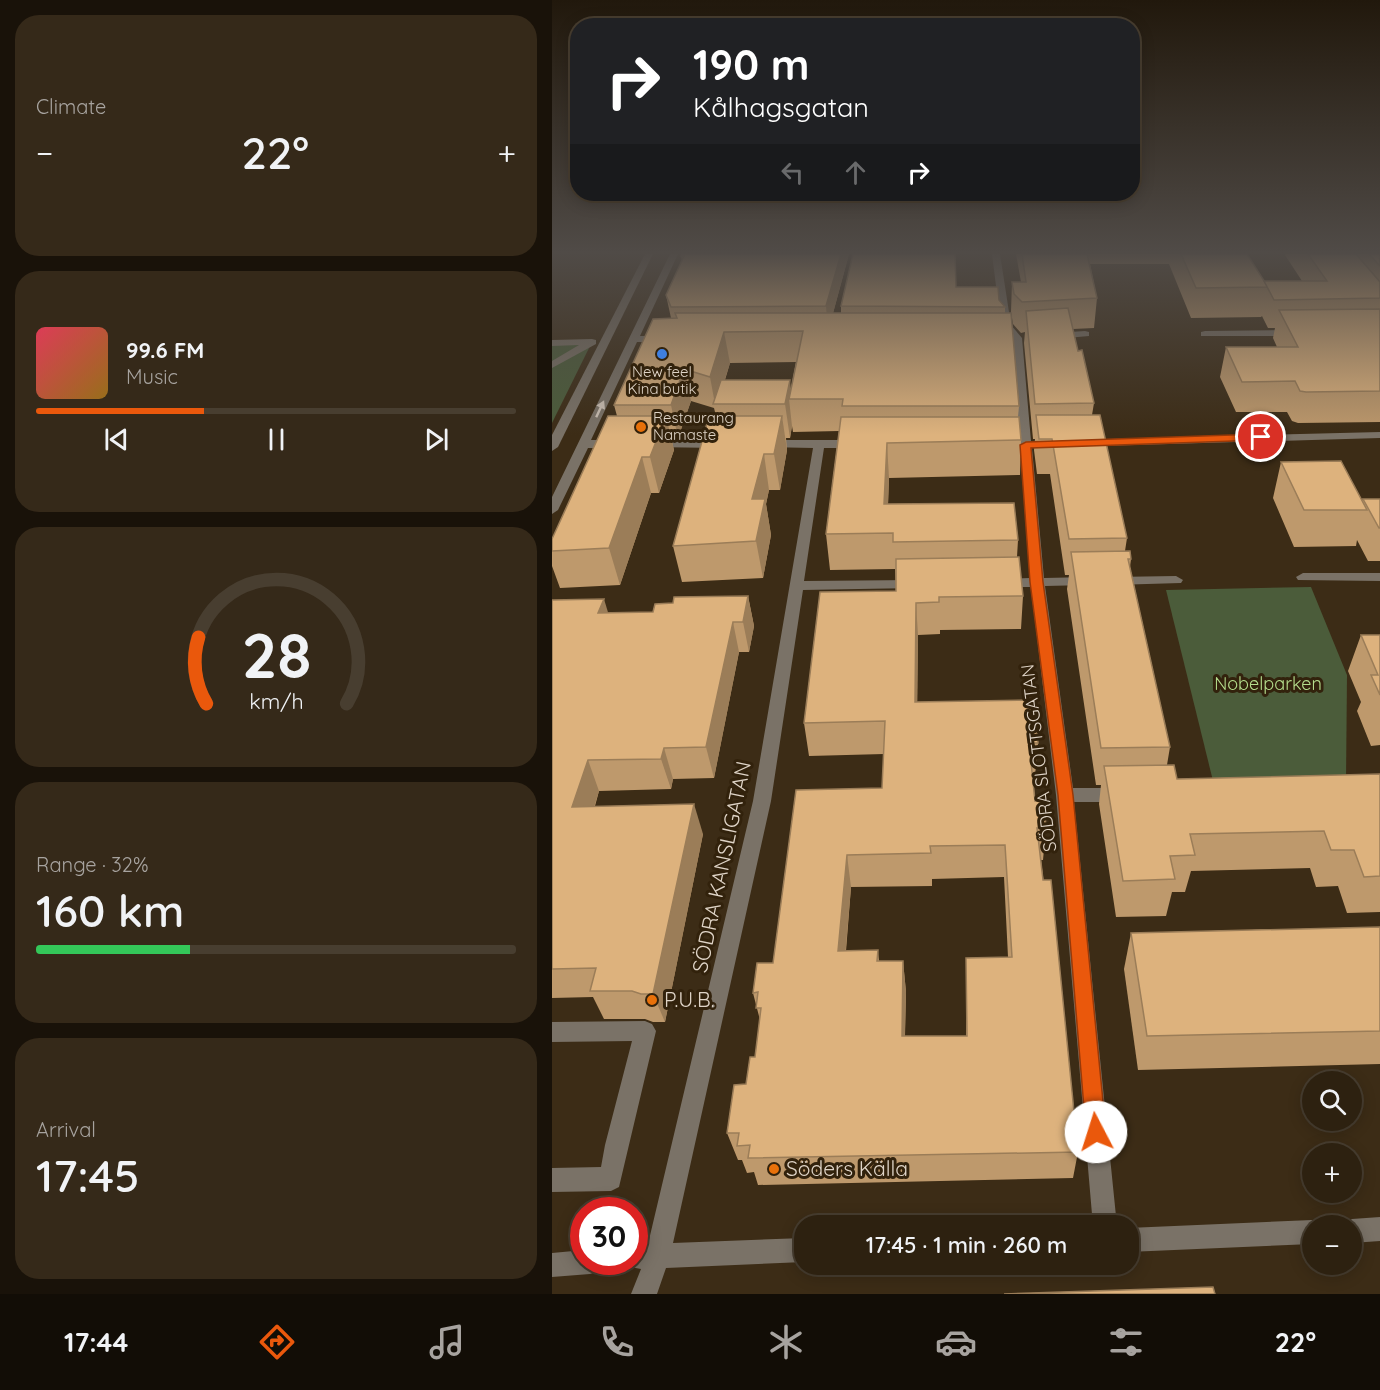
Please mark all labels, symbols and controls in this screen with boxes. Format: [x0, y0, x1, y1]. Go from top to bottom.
text: 190 m [693, 38, 809, 91]
icon: right [594, 42, 672, 120]
text: Kålhagsgatan [693, 90, 869, 124]
text: Climate [36, 94, 106, 119]
text: 22° [242, 124, 309, 180]
text: − [36, 132, 53, 173]
text: + [497, 132, 516, 173]
icon: left [776, 156, 809, 189]
icon: ahead [839, 156, 872, 189]
icon: right [902, 156, 935, 189]
text: 99.6 FM [126, 336, 204, 364]
marker: New feel Kina butik [655, 347, 669, 361]
place label: New feel Kina butik [627, 362, 697, 398]
text: Music [126, 364, 178, 389]
one-way arrow [596, 401, 605, 418]
place label: Restaurang Namaste [653, 408, 734, 444]
pin [1235, 411, 1286, 462]
marker: Restaurang Namaste [634, 420, 648, 434]
icon: arrive [1244, 420, 1277, 453]
icon: previous [100, 423, 133, 456]
icon: pause [260, 423, 293, 456]
icon: next [420, 423, 453, 456]
text: 28 [241, 616, 311, 694]
street label: SÖDRA SLOTTSGATAN [1016, 663, 1061, 853]
park label: Nobelparken [1214, 672, 1322, 695]
text: km/h [249, 688, 303, 714]
street label: SÖDRA KANSLIGATAN [686, 759, 756, 975]
text: Range · 32% [36, 852, 148, 877]
text: 160 km [36, 882, 184, 938]
place label: P.U.B. [664, 986, 714, 1012]
marker: P.U.B. [645, 993, 659, 1007]
map controls [1302, 1071, 1362, 1275]
button: search [1302, 1071, 1362, 1131]
position arrow [1064, 1100, 1128, 1164]
text: Arrival [36, 1117, 96, 1142]
button: + [1302, 1143, 1362, 1203]
text: 17:45 [36, 1147, 140, 1203]
place label: Söders Källa [786, 1155, 908, 1181]
marker: Söders Källa [767, 1162, 781, 1176]
speed limit sign: 30 [570, 1197, 648, 1275]
button: − [1302, 1215, 1362, 1275]
text: 17:45 · 1 min · 260 m [866, 1231, 1067, 1259]
icon: directions [256, 1321, 298, 1363]
icon: music [426, 1321, 468, 1363]
icon: phone [596, 1321, 638, 1363]
icon: climate [765, 1321, 807, 1363]
icon: car [935, 1321, 977, 1363]
icon: filters [1105, 1321, 1147, 1363]
text: 17:44 [64, 1325, 128, 1359]
text: 22° [1275, 1325, 1316, 1359]

